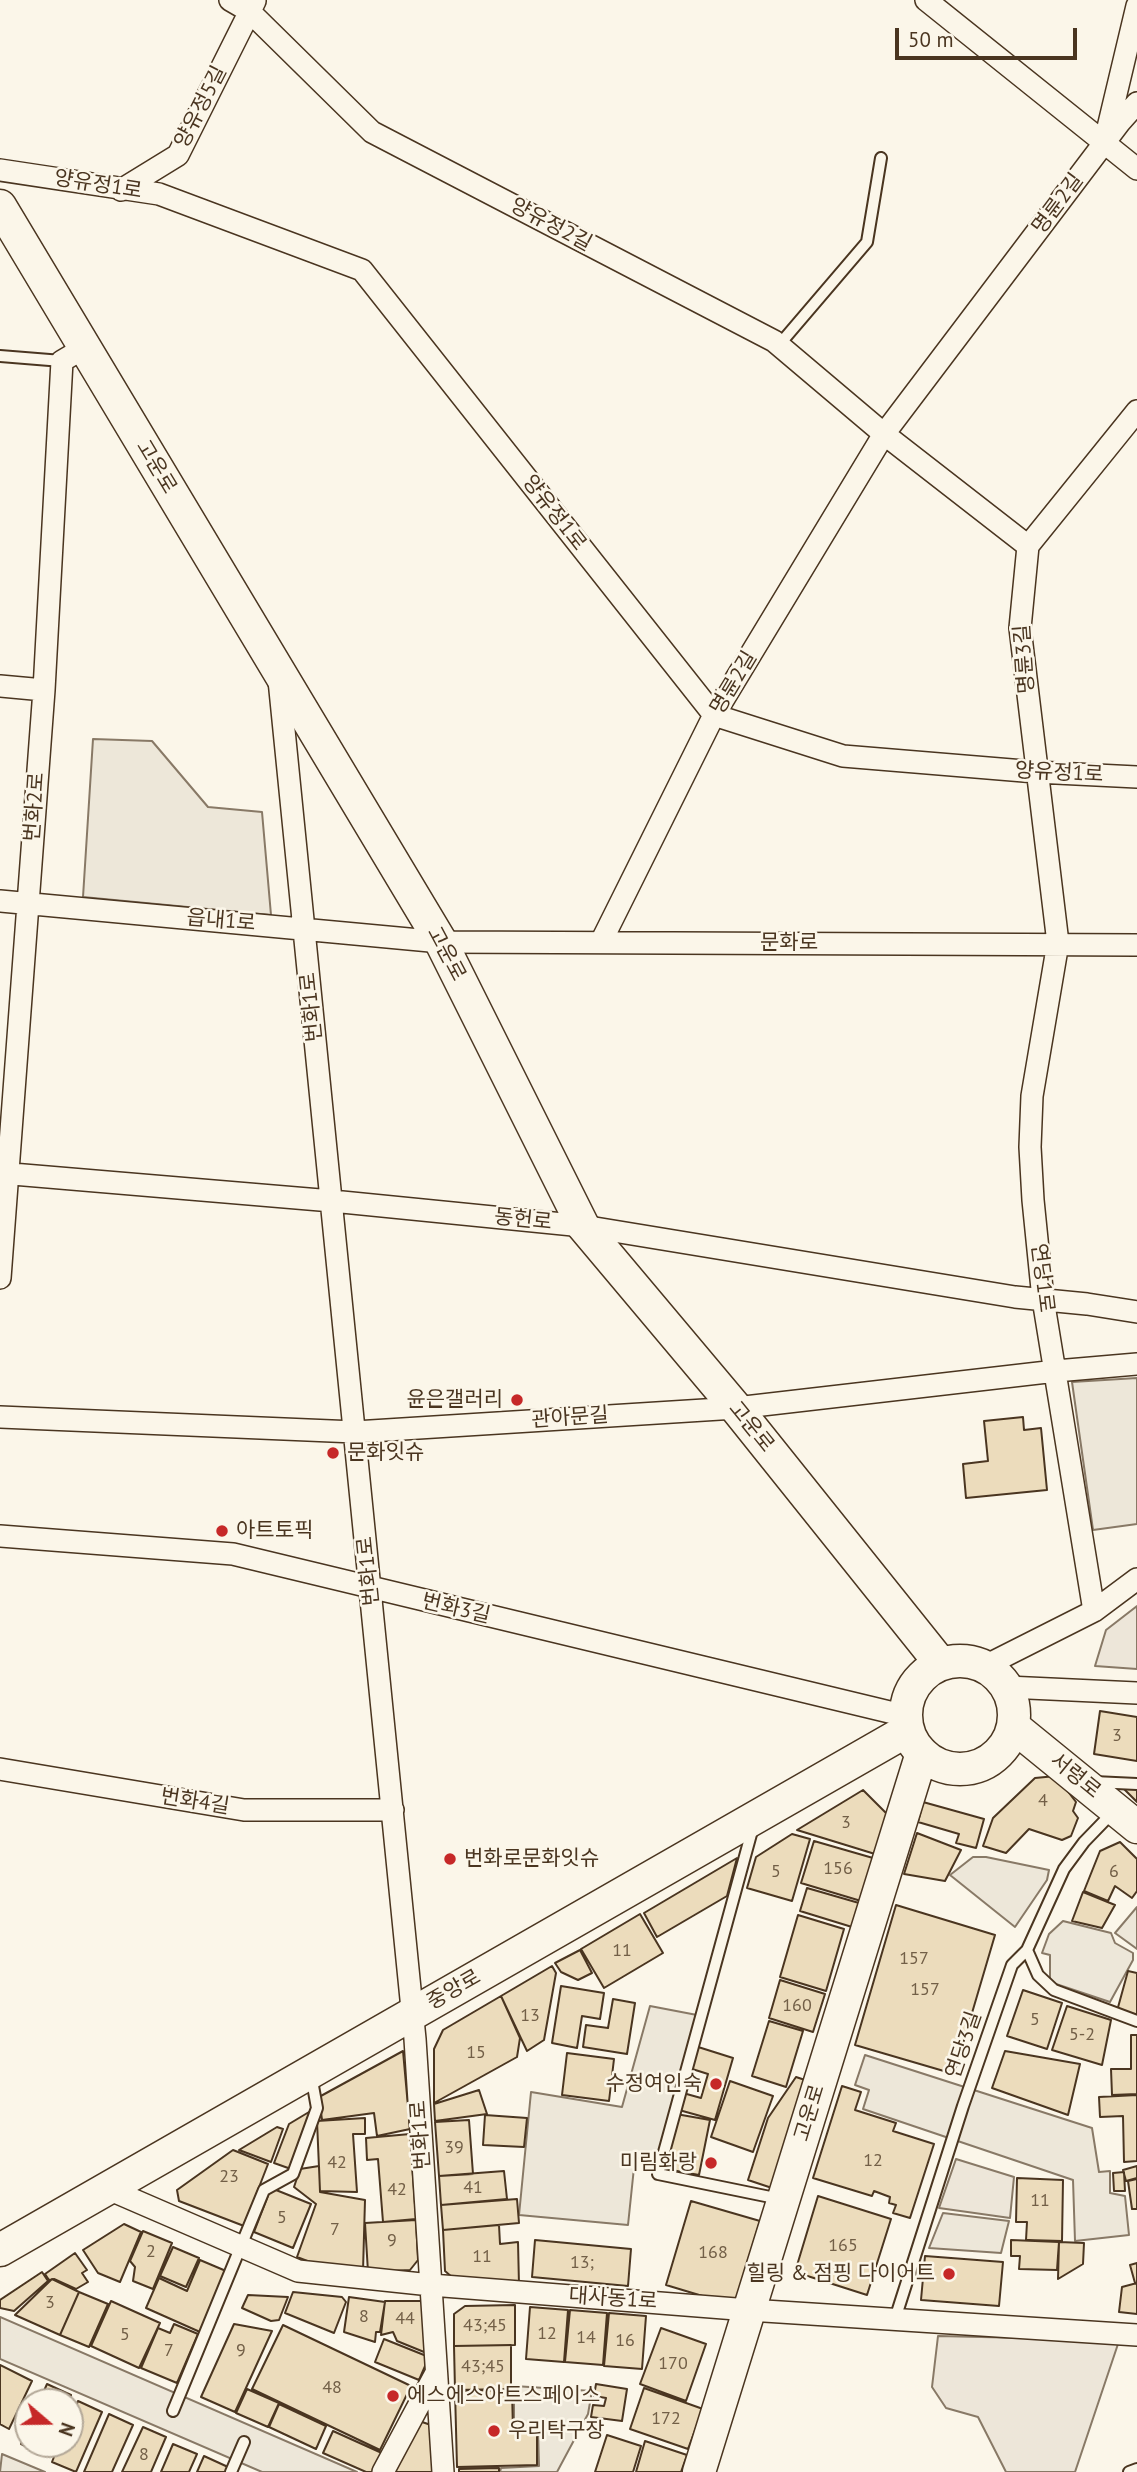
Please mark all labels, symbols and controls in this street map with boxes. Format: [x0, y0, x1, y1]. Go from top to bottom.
scale bar [899, 14, 1081, 58]
text: 50 m [908, 26, 954, 53]
street label: 양유정5길 [170, 62, 232, 152]
street label: 양유정1로 [52, 166, 144, 204]
street label: 명륜2길 [1027, 169, 1089, 239]
street label: 양유정2길 [506, 193, 596, 257]
street label: 고운로 [130, 436, 182, 498]
street label: 양유정1로 [517, 470, 591, 556]
street label: 명륜3길 [1010, 624, 1040, 694]
street label: 명륜2길 [705, 647, 763, 719]
street label: 양유정1로 [1014, 758, 1104, 788]
street label: 번화2로 [20, 772, 50, 842]
street label: 읍내1로 [185, 905, 257, 937]
street label: 고운로 [421, 922, 471, 986]
street label: 문화로 [760, 930, 818, 956]
street label: 번화1로 [296, 971, 328, 1043]
street label: 동헌로 [493, 1204, 553, 1236]
street label: 연당1로 [1025, 1242, 1059, 1314]
place label: 윤은갤러리 [406, 1387, 503, 1413]
marker: 윤은갤러리 [509, 1392, 525, 1408]
street label: 고운로 [723, 1397, 779, 1457]
street label: 관아문길 [531, 1403, 609, 1433]
place label: 문화잇슈 [347, 1440, 424, 1466]
marker: 문화잇슈 [325, 1445, 341, 1461]
place label: 아트토픽 [236, 1518, 313, 1544]
marker: 아트토픽 [214, 1523, 230, 1539]
street label: 번화1로 [353, 1535, 385, 1607]
street label: 번화3길 [419, 1589, 493, 1629]
house number: 3 [1112, 1725, 1122, 1747]
street label: 서령로 [1045, 1748, 1105, 1804]
street label: 번화4길 [159, 1784, 231, 1820]
house number: 4 [1038, 1790, 1048, 1812]
house number: 3 [841, 1812, 851, 1834]
place label: 번화로문화잇슈 [464, 1846, 599, 1872]
marker: 번화로문화잇슈 [442, 1851, 458, 1867]
house number: 156 [823, 1858, 853, 1880]
house number: 5 [771, 1861, 781, 1883]
house number: 6 [1109, 1861, 1119, 1883]
house number: 11 [612, 1940, 632, 1962]
house number: 157 [899, 1948, 929, 1970]
street label: 중앙로 [423, 1965, 485, 2015]
house number: 157 [910, 1979, 940, 2001]
house number: 160 [782, 1995, 812, 2017]
house number: 13 [520, 2005, 540, 2027]
street label: 연당3길 [941, 2008, 987, 2082]
house number: 5 [1030, 2009, 1040, 2031]
house number: 5-2 [1069, 2024, 1095, 2046]
house number: 15 [466, 2042, 486, 2064]
place label: 수정여인숙 [605, 2071, 702, 2097]
marker: 수정여인숙 [708, 2076, 724, 2092]
street label: 고운로 [789, 2082, 831, 2144]
street label: 번화1로 [406, 2100, 436, 2170]
house number: 39 [444, 2137, 464, 2159]
place label: 미림화랑 [620, 2150, 697, 2176]
house number: 12 [863, 2150, 883, 2172]
house number: 42 [327, 2152, 347, 2174]
marker: 미림화랑 [703, 2155, 719, 2171]
house number: 23 [219, 2166, 239, 2188]
house number: 41 [463, 2177, 483, 2199]
house number: 42 [387, 2179, 407, 2201]
house number: 11 [1030, 2190, 1050, 2212]
house number: 5 [277, 2207, 287, 2229]
house number: 7 [330, 2219, 340, 2241]
house number: 9 [387, 2230, 397, 2252]
house number: 165 [828, 2235, 858, 2257]
house number: 2 [146, 2241, 156, 2263]
house number: 168 [698, 2242, 728, 2264]
house number: 11 [472, 2246, 492, 2268]
house number: 13; [570, 2252, 594, 2274]
place label: 힐링 & 점핑 다이어트 [747, 2261, 935, 2287]
marker: 힐링 & 점핑 다이어트 [941, 2266, 957, 2282]
street label: 대사동1로 [568, 2283, 658, 2315]
house number: 3 [45, 2292, 55, 2314]
house number: 8 [359, 2306, 369, 2328]
house number: 44 [395, 2308, 415, 2330]
house number: 43;45 [463, 2315, 507, 2337]
house number: 12 [537, 2323, 557, 2345]
house number: 5 [120, 2324, 130, 2346]
house number: 14 [576, 2327, 596, 2349]
house number: 16 [615, 2330, 635, 2352]
house number: 7 [164, 2340, 174, 2362]
house number: 9 [236, 2340, 246, 2362]
house number: 170 [658, 2353, 688, 2375]
house number: 43;45 [461, 2356, 505, 2378]
house number: 48 [322, 2377, 342, 2399]
place label: 에스에스아트스페이스 [407, 2383, 600, 2409]
north arrow [14, 2388, 84, 2458]
marker: 에스에스아트스페이스 [385, 2388, 401, 2404]
house number: 172 [651, 2408, 681, 2430]
place label: 우리탁구장 [508, 2418, 605, 2444]
text: N [53, 2420, 80, 2439]
marker: 우리탁구장 [486, 2423, 502, 2439]
house number: 8 [139, 2444, 149, 2466]

